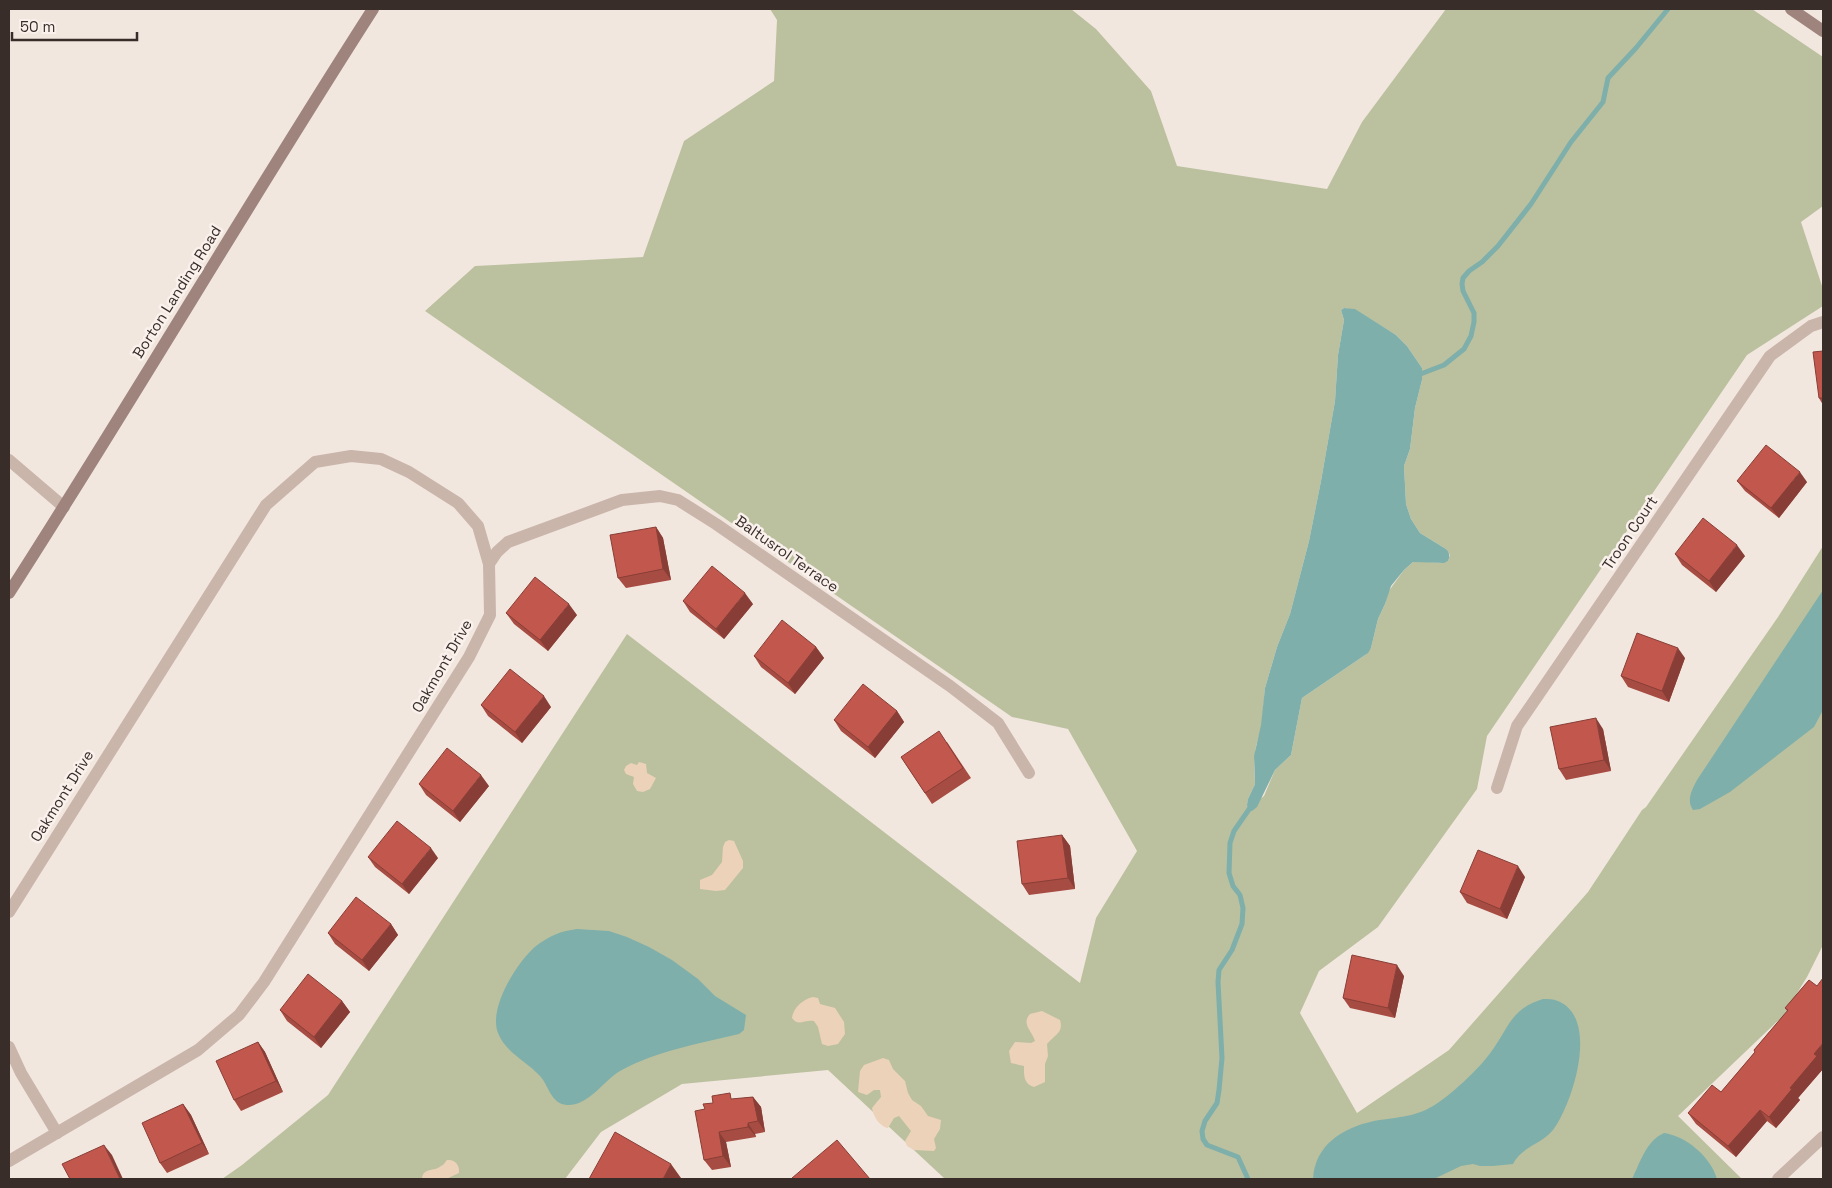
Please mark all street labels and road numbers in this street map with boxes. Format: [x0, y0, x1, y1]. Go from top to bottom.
street label: Borton Landing Road [128, 222, 225, 361]
street label: Troon Court [1598, 492, 1661, 573]
street label: Baltusrol Terrace [732, 511, 843, 596]
street label: Oakmont Drive [407, 616, 476, 716]
street label: Oakmont Drive [26, 746, 97, 845]

